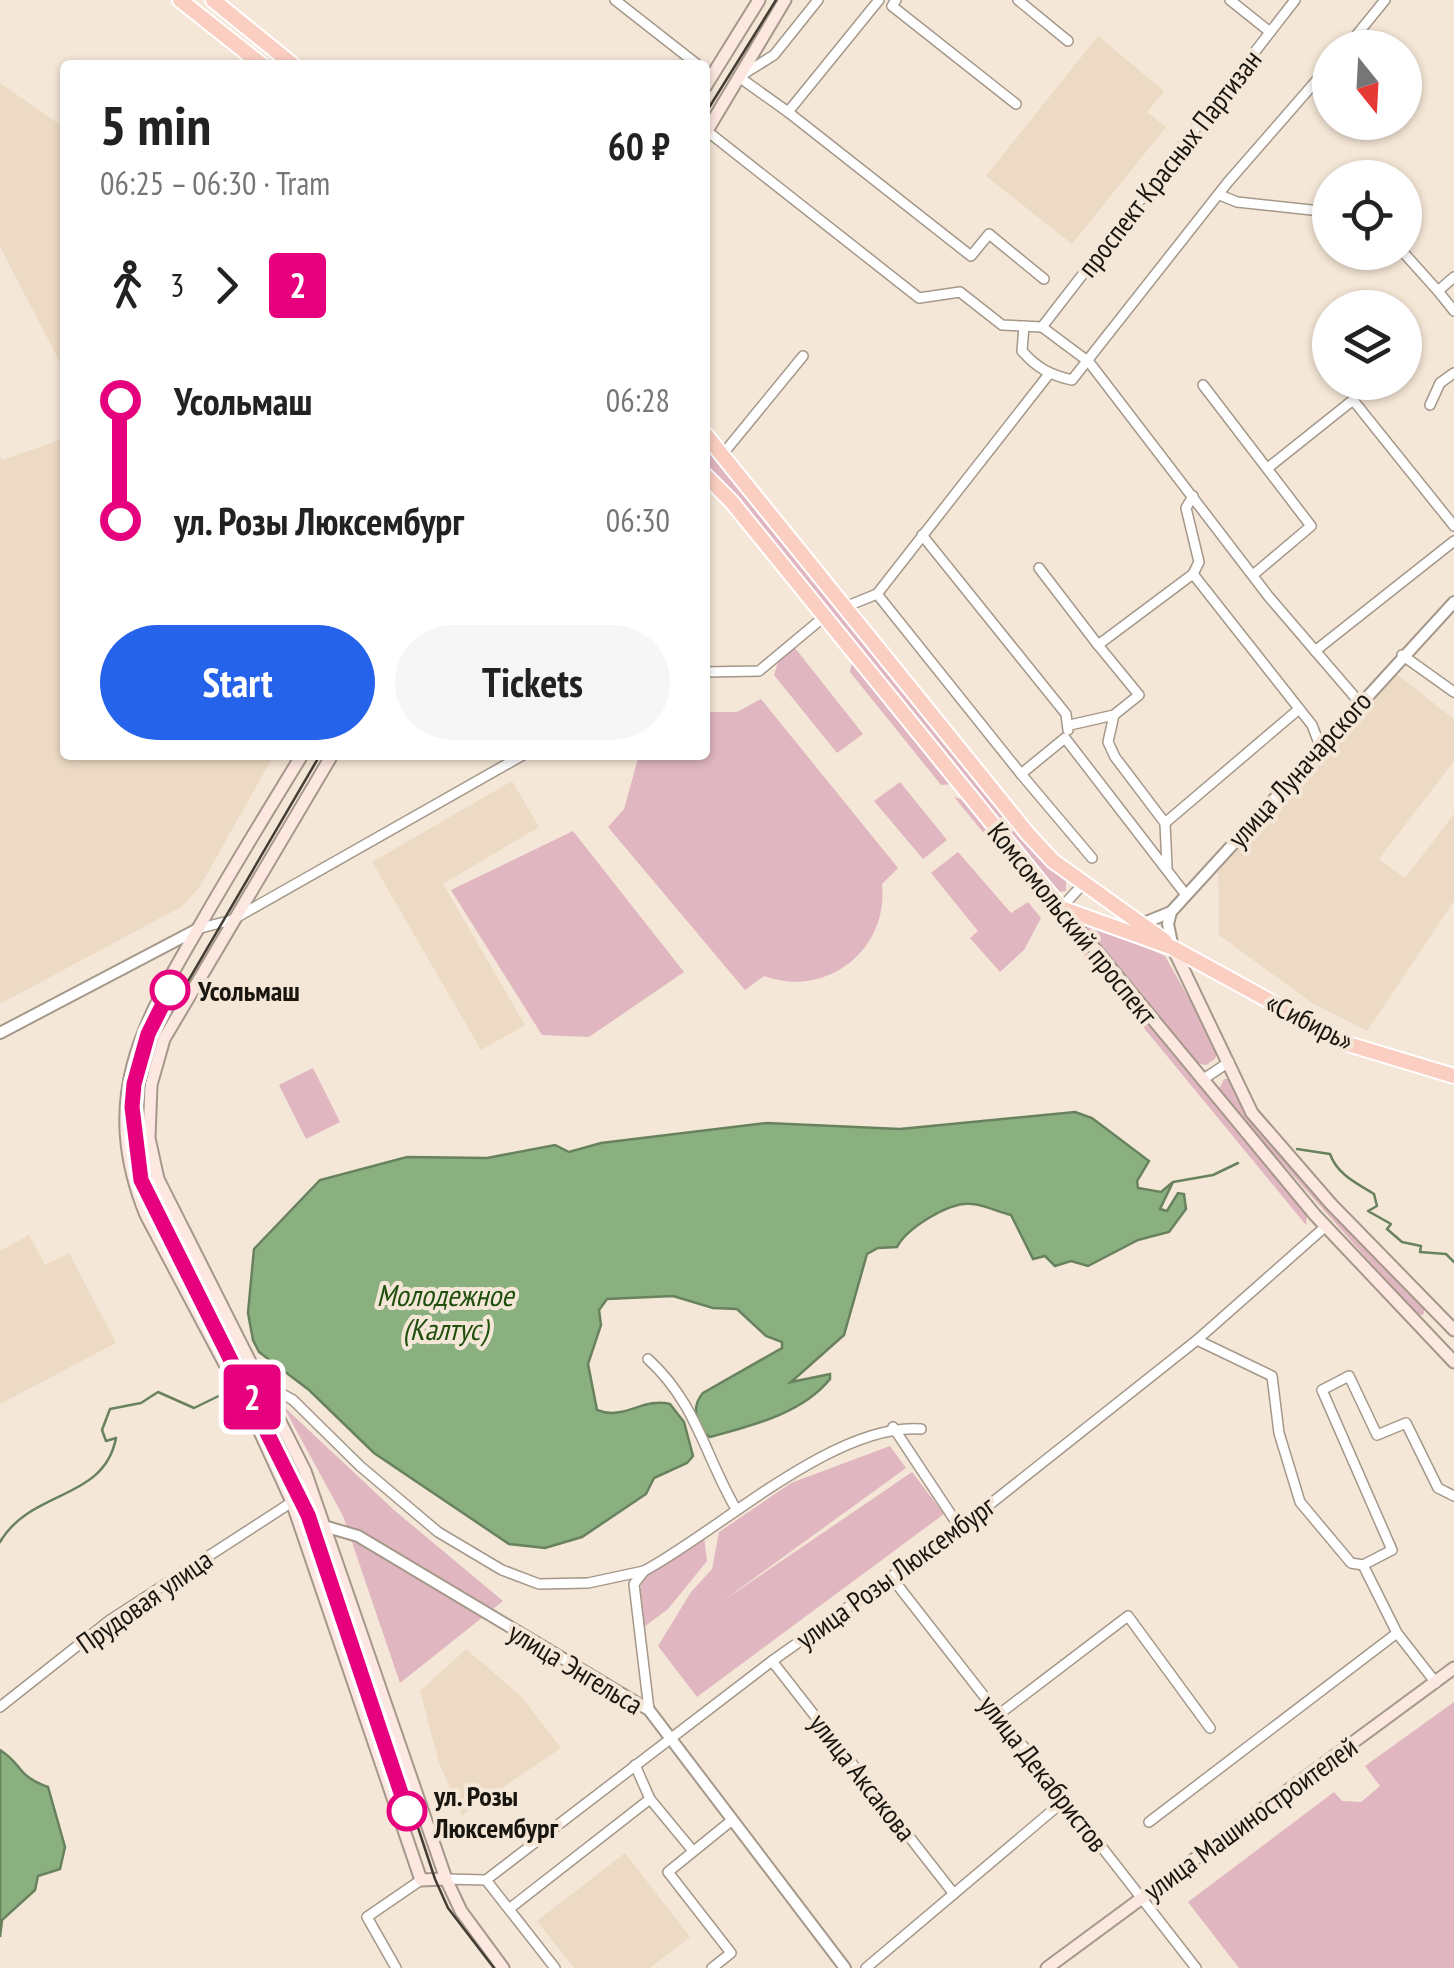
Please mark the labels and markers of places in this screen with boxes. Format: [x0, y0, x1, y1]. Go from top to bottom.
marker: Усольмаш [151, 971, 189, 1009]
place label: Усольмаш [197, 972, 300, 1009]
place label: ул. Розы Люксембург [433, 1777, 559, 1846]
marker: ул. Розы Люксембург [388, 1792, 426, 1830]

